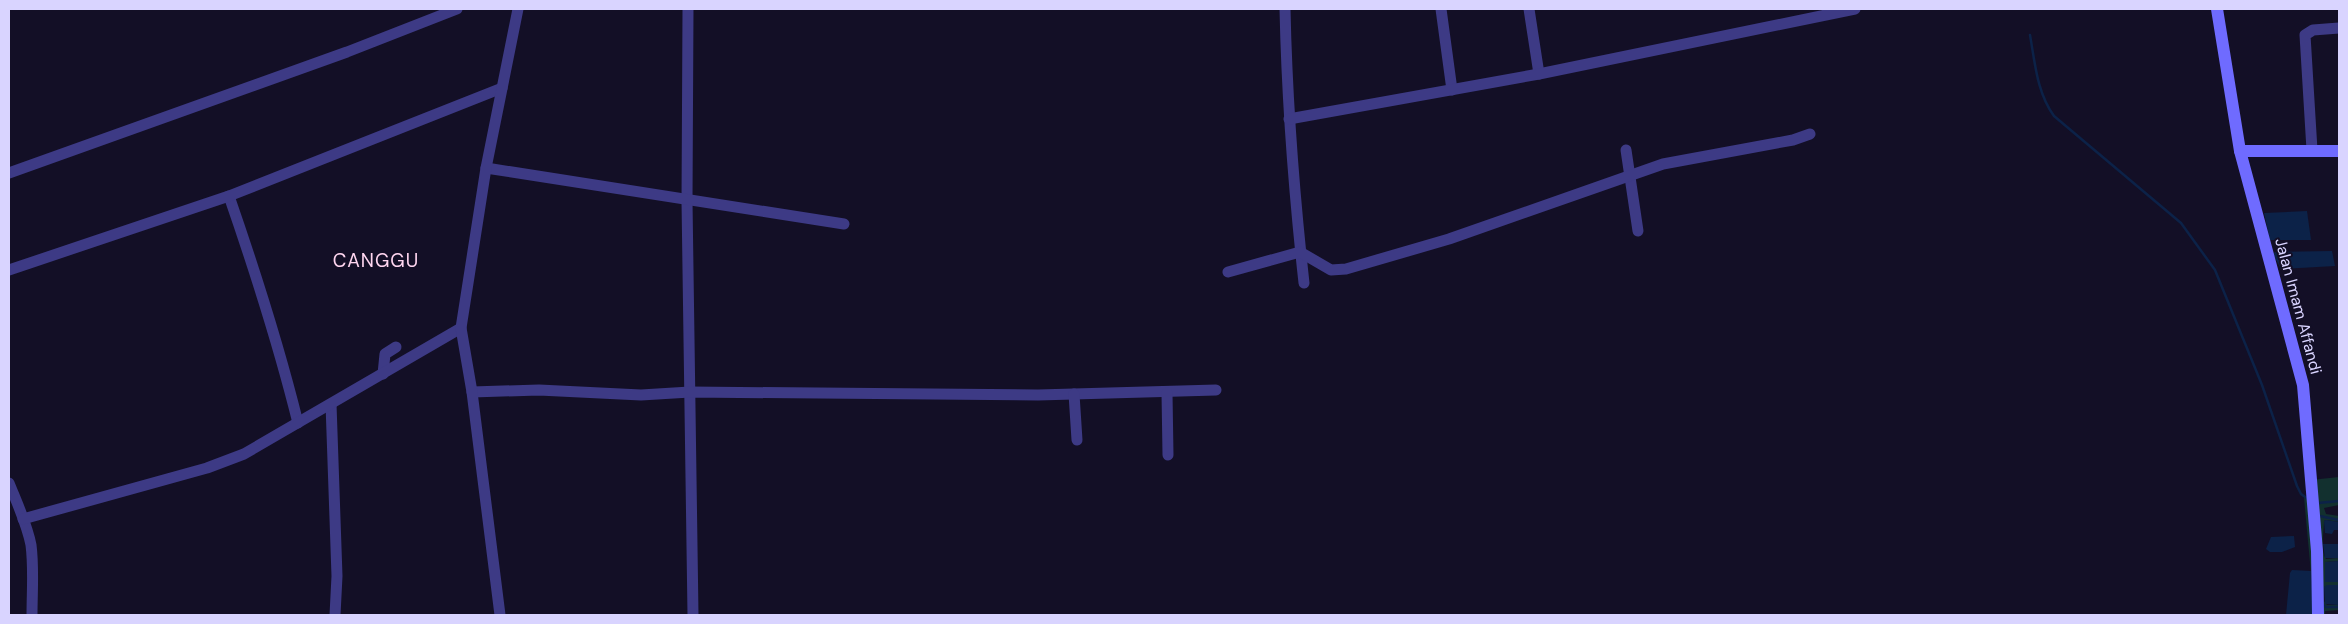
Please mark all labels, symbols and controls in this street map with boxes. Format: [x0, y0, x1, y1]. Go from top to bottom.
street label: Jalan Imam Affandi [2270, 236, 2327, 377]
district label: CANGGU [333, 248, 419, 273]

